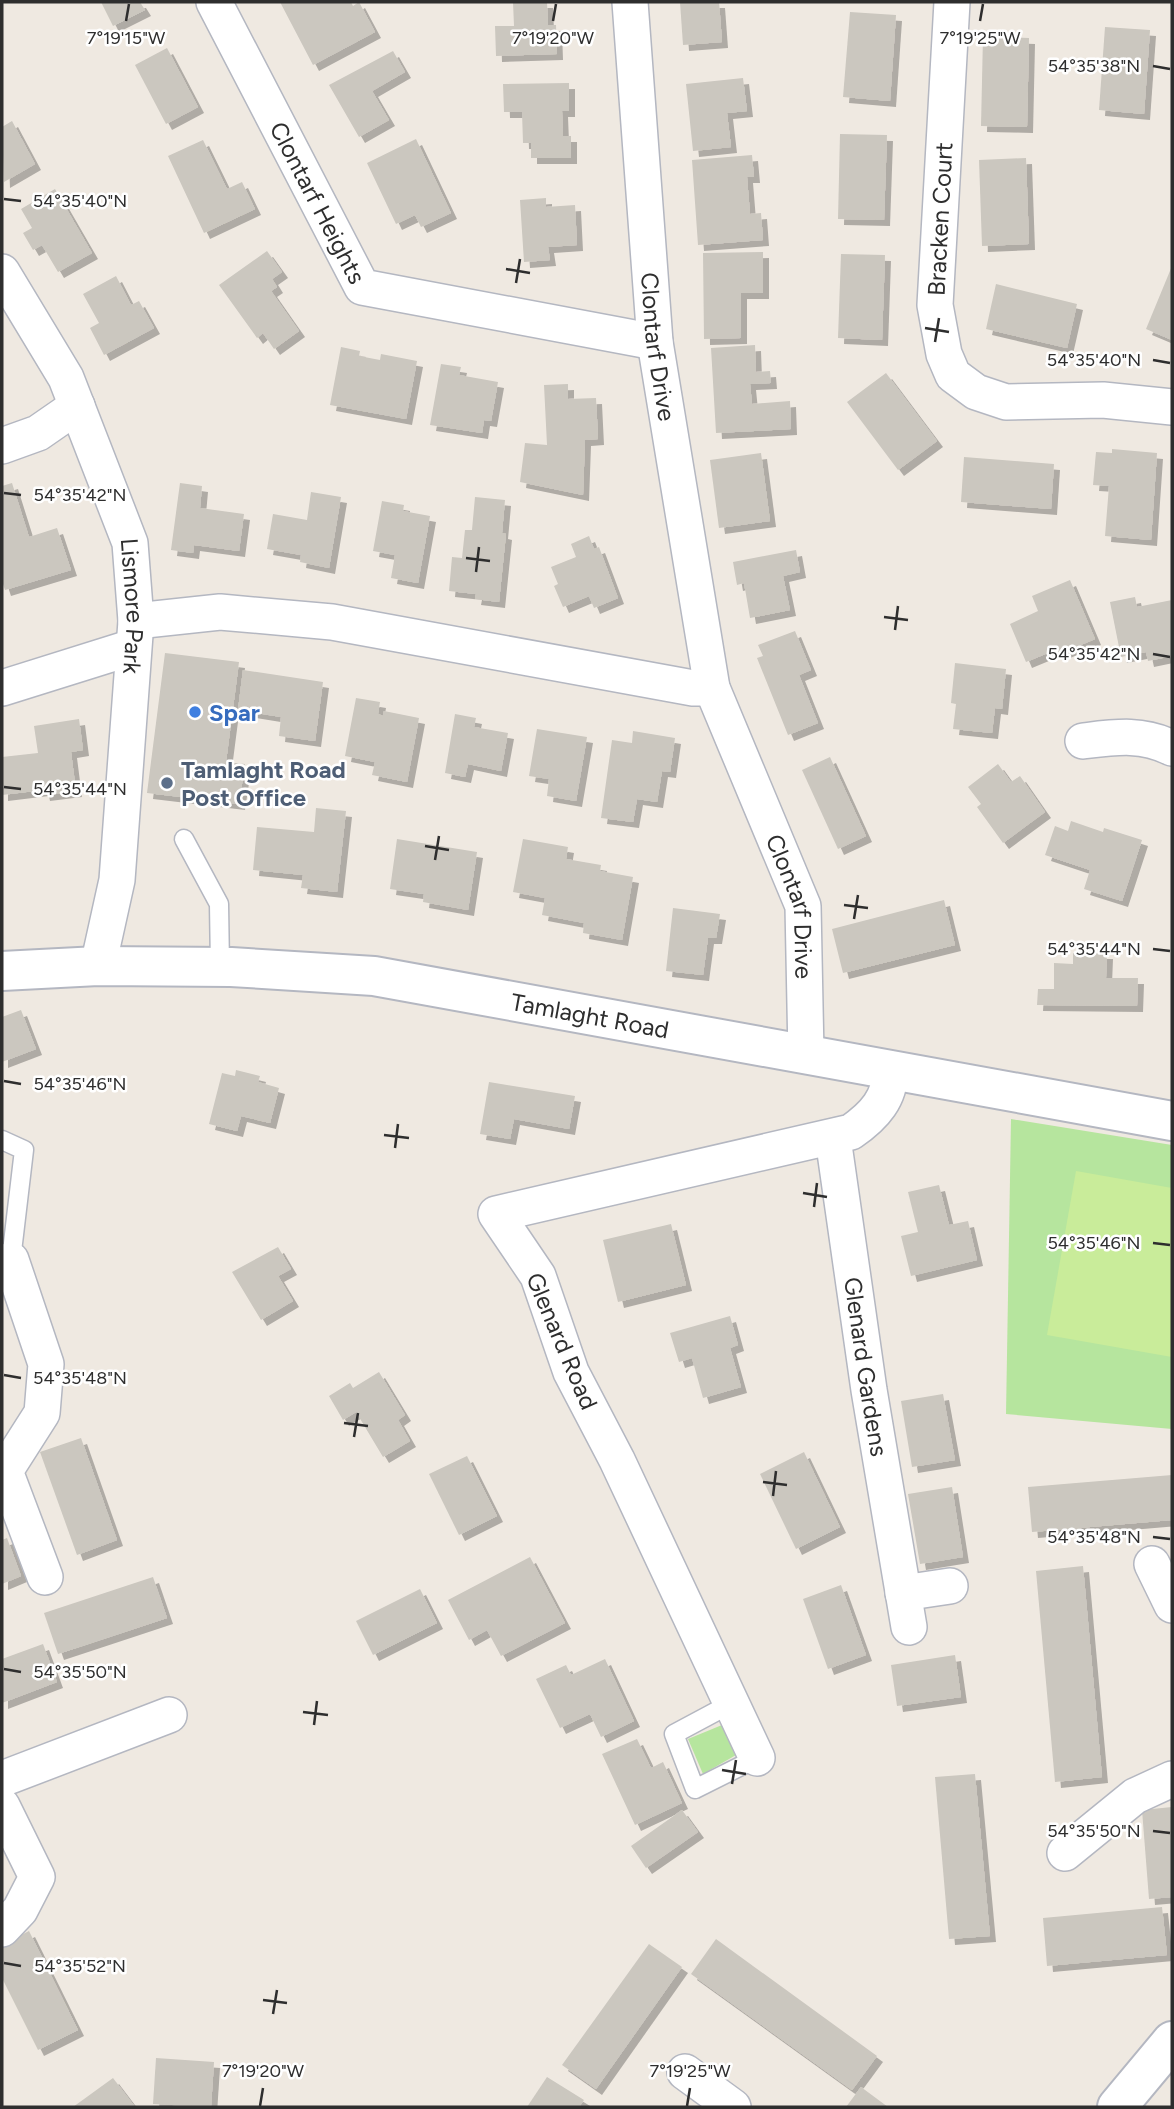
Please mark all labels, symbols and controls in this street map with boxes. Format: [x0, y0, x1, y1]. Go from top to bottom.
text: 7°19'15"W [87, 27, 166, 49]
text: 7°19'20"W [512, 27, 595, 49]
text: 7°19'25"W [940, 27, 1021, 49]
text: 54°35'38"N [1048, 55, 1140, 77]
street label: Clontarf Heights [264, 117, 372, 288]
street label: Bracken Court [922, 142, 958, 296]
text: 54°35'40"N [33, 190, 127, 212]
street label: Clontarf Drive [635, 271, 682, 423]
text: 54°35'40"N [1047, 349, 1141, 371]
text: 54°35'42"N [34, 484, 126, 506]
street label: Lismore Park [115, 537, 151, 675]
text: 54°35'42"N [1048, 643, 1140, 665]
place label: Spar [209, 698, 260, 727]
marker: Spar [187, 704, 203, 720]
place label: Tamlaght Road Post Office [181, 755, 346, 812]
marker: Tamlaght Road Post Office [159, 775, 175, 791]
text: 54°35'44"N [33, 778, 127, 800]
street label: Clontarf Drive [760, 830, 819, 979]
text: 54°35'44"N [1047, 938, 1141, 960]
street label: Tamlaght Road [509, 987, 671, 1044]
text: 54°35'46"N [34, 1073, 126, 1095]
text: 54°35'46"N [1048, 1232, 1140, 1254]
street label: Glenard Road [520, 1268, 604, 1414]
street label: Glenard Gardens [839, 1275, 894, 1458]
text: 54°35'48"N [33, 1367, 127, 1389]
text: 54°35'48"N [1047, 1526, 1141, 1548]
text: 54°35'50"N [33, 1661, 127, 1683]
text: 54°35'50"N [1047, 1820, 1141, 1842]
text: 54°35'52"N [34, 1955, 126, 1977]
text: 7°19'20"W [222, 2060, 305, 2082]
text: 7°19'25"W [650, 2060, 731, 2082]

